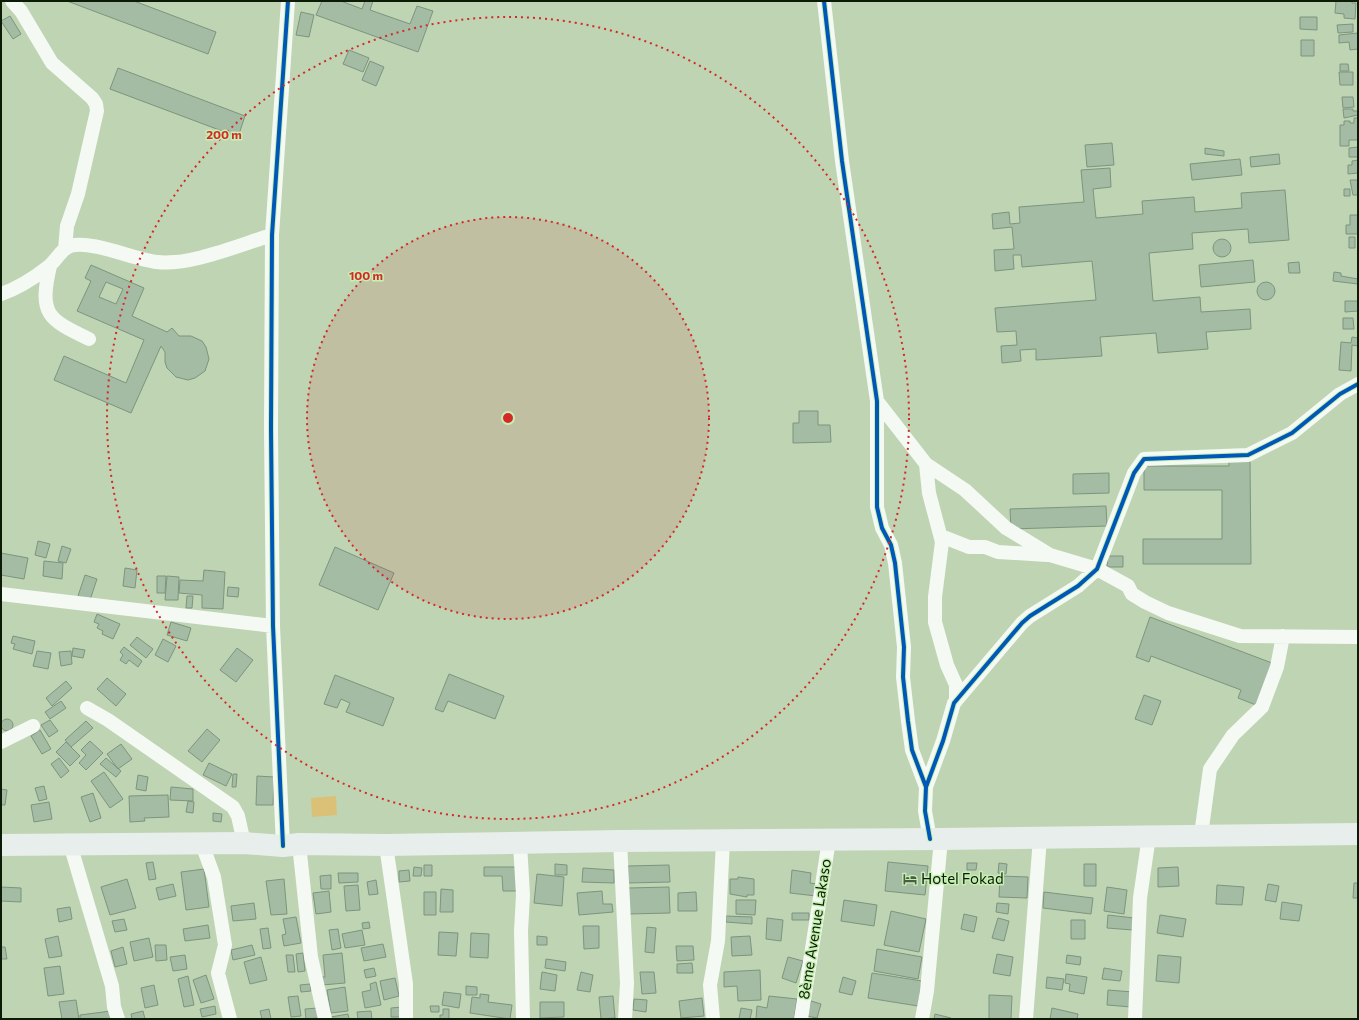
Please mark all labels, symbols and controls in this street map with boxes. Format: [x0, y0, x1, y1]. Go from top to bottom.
text: 200 m [206, 127, 242, 141]
text: 100 m [349, 268, 383, 282]
centre of rings [501, 411, 515, 425]
street label: 8ème Avenue Lakaso [794, 857, 834, 1000]
place label: Hotel Fokad [921, 869, 1004, 887]
hotel icon: Hotel Fokad [902, 871, 918, 887]

